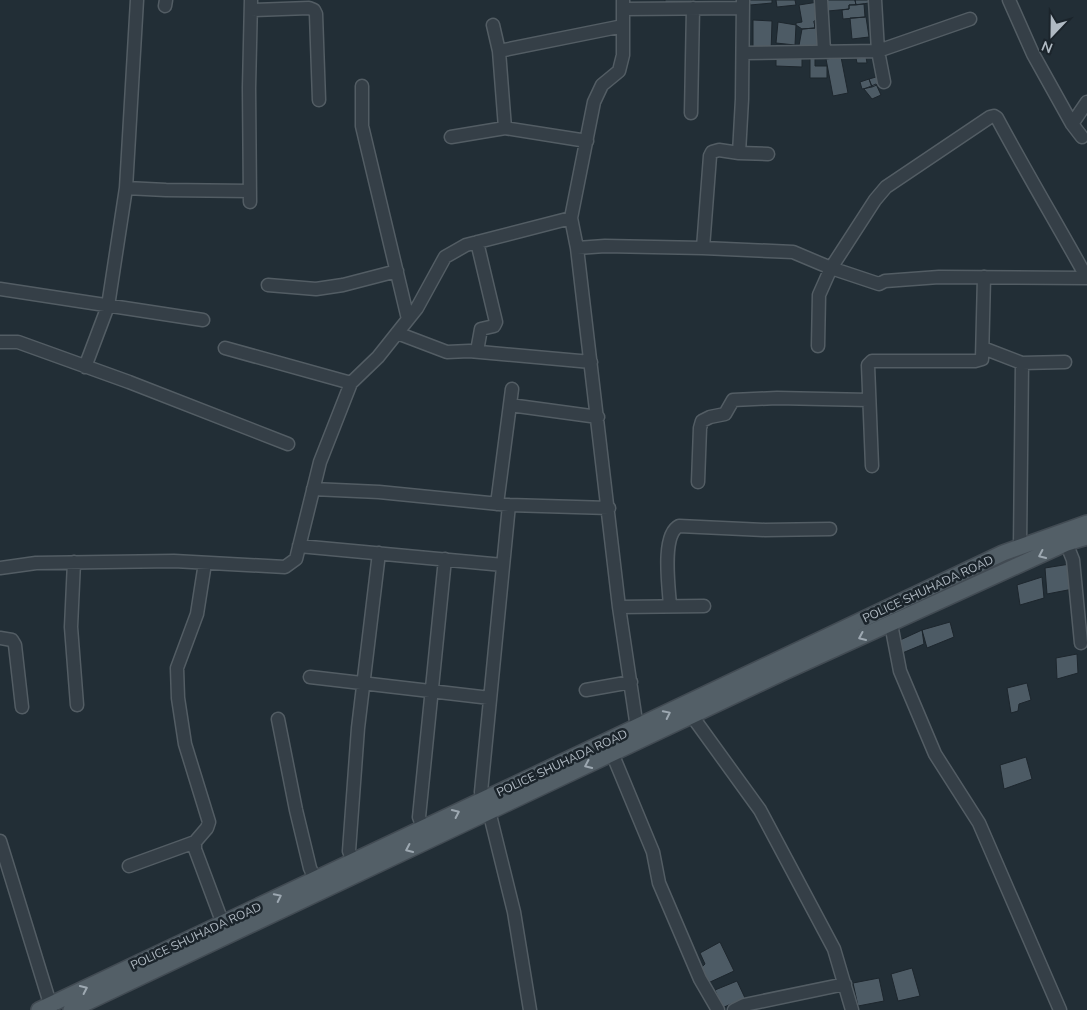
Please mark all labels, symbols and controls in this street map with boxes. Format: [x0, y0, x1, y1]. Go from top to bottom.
north arrow [1027, 10, 1077, 60]
text: N [1039, 36, 1056, 57]
one-way arrow [1038, 548, 1047, 559]
street label: POLICE SHUHADA ROAD [860, 552, 996, 626]
one-way arrow [858, 631, 867, 642]
one-way arrow [661, 710, 670, 720]
street label: POLICE SHUHADA ROAD [494, 726, 630, 800]
one-way arrow [584, 759, 593, 769]
one-way arrow [451, 808, 460, 819]
one-way arrow [405, 843, 414, 853]
one-way arrow [273, 893, 282, 904]
street label: POLICE SHUHADA ROAD [128, 899, 264, 973]
one-way arrow [79, 985, 88, 996]

